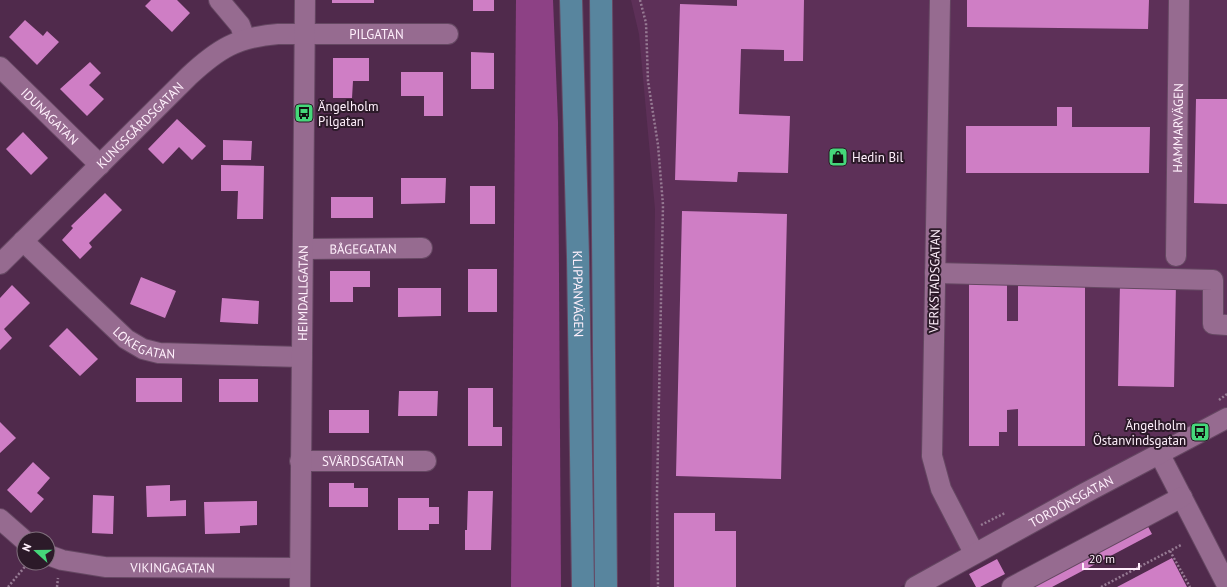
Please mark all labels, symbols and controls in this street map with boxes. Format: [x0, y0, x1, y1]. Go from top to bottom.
street label: PILGATAN [349, 26, 404, 43]
street label: KUNGSGÅRDSGATAN [93, 78, 187, 172]
street label: HAMMARVÄGEN [1169, 83, 1187, 173]
street label: IDUNAGATAN [17, 84, 82, 148]
place label: Ängelholm Pilgatan [318, 98, 379, 130]
bus stop icon: Ängelholm Pilgatan [293, 102, 315, 124]
shop icon: Hedin Bil [827, 146, 849, 168]
place label: Hedin Bil [852, 149, 903, 166]
street label: VERKSTADSGATAN [925, 229, 944, 334]
street label: BÅGEGATAN [329, 240, 397, 258]
street label: HEIMDALLGATAN [294, 245, 312, 341]
street label: KLIPPANVÄGEN [569, 251, 587, 337]
street label: LOKEGATAN [109, 323, 175, 362]
place label: Ängelholm Östanvindsgatan [1093, 417, 1186, 449]
bus stop icon: Ängelholm Östanvindsgatan [1189, 421, 1211, 443]
street label: SVÄRDSGATAN [322, 453, 404, 470]
street label: TORDÖNSGATAN [1026, 472, 1116, 531]
north arrow [16, 531, 56, 571]
text: N [19, 542, 34, 553]
scale bar [1083, 545, 1139, 571]
text: 20 m [1089, 551, 1115, 566]
street label: VIKINGAGATAN [129, 559, 215, 577]

